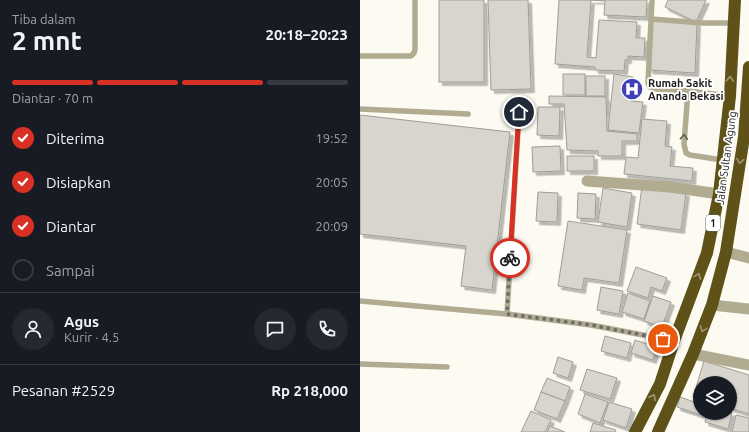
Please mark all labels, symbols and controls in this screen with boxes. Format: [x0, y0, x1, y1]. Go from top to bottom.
text: Tiba dalam [12, 12, 76, 26]
text: 2 mnt [12, 26, 82, 55]
text: 20:18–20:23 [265, 26, 348, 43]
hospital icon: Rumah Sakit Ananda Bekasi [619, 76, 645, 102]
one-way arrow [726, 76, 735, 82]
place label: Rumah Sakit Ananda Bekasi [648, 77, 724, 102]
text: Diantar · 70 m [12, 91, 93, 105]
pin [502, 95, 536, 129]
icon: home [508, 101, 530, 123]
street label: Jalan Sultan Agung [713, 110, 739, 206]
icon: check [12, 127, 34, 149]
text: Diterima [46, 130, 104, 147]
text: 19:52 [315, 131, 348, 145]
one-way arrow [680, 134, 689, 141]
one-way arrow [736, 158, 745, 165]
icon: check [12, 171, 34, 193]
text: Disiapkan [46, 174, 111, 191]
text: 20:05 [315, 175, 348, 189]
icon: check [12, 215, 34, 237]
road number: 1 [706, 215, 720, 231]
text: Diantar [46, 218, 96, 235]
text: 20:09 [315, 219, 348, 233]
courier [490, 238, 530, 278]
icon: bike [499, 247, 521, 269]
text: Sampai [46, 262, 95, 279]
one-way arrow [694, 272, 702, 279]
button: person [12, 308, 54, 350]
button: chat [254, 308, 296, 350]
button: phone [306, 308, 348, 350]
text: Agus [64, 313, 99, 330]
pin [646, 322, 680, 356]
one-way arrow [699, 325, 707, 332]
icon: bag [652, 328, 674, 350]
text: Kurir · 4.5 [64, 330, 119, 344]
map controls [693, 376, 737, 420]
button: layers [693, 376, 737, 420]
text: Pesanan #2529 [12, 382, 115, 399]
text: Rp 218,000 [271, 382, 348, 399]
one-way arrow [648, 394, 655, 402]

